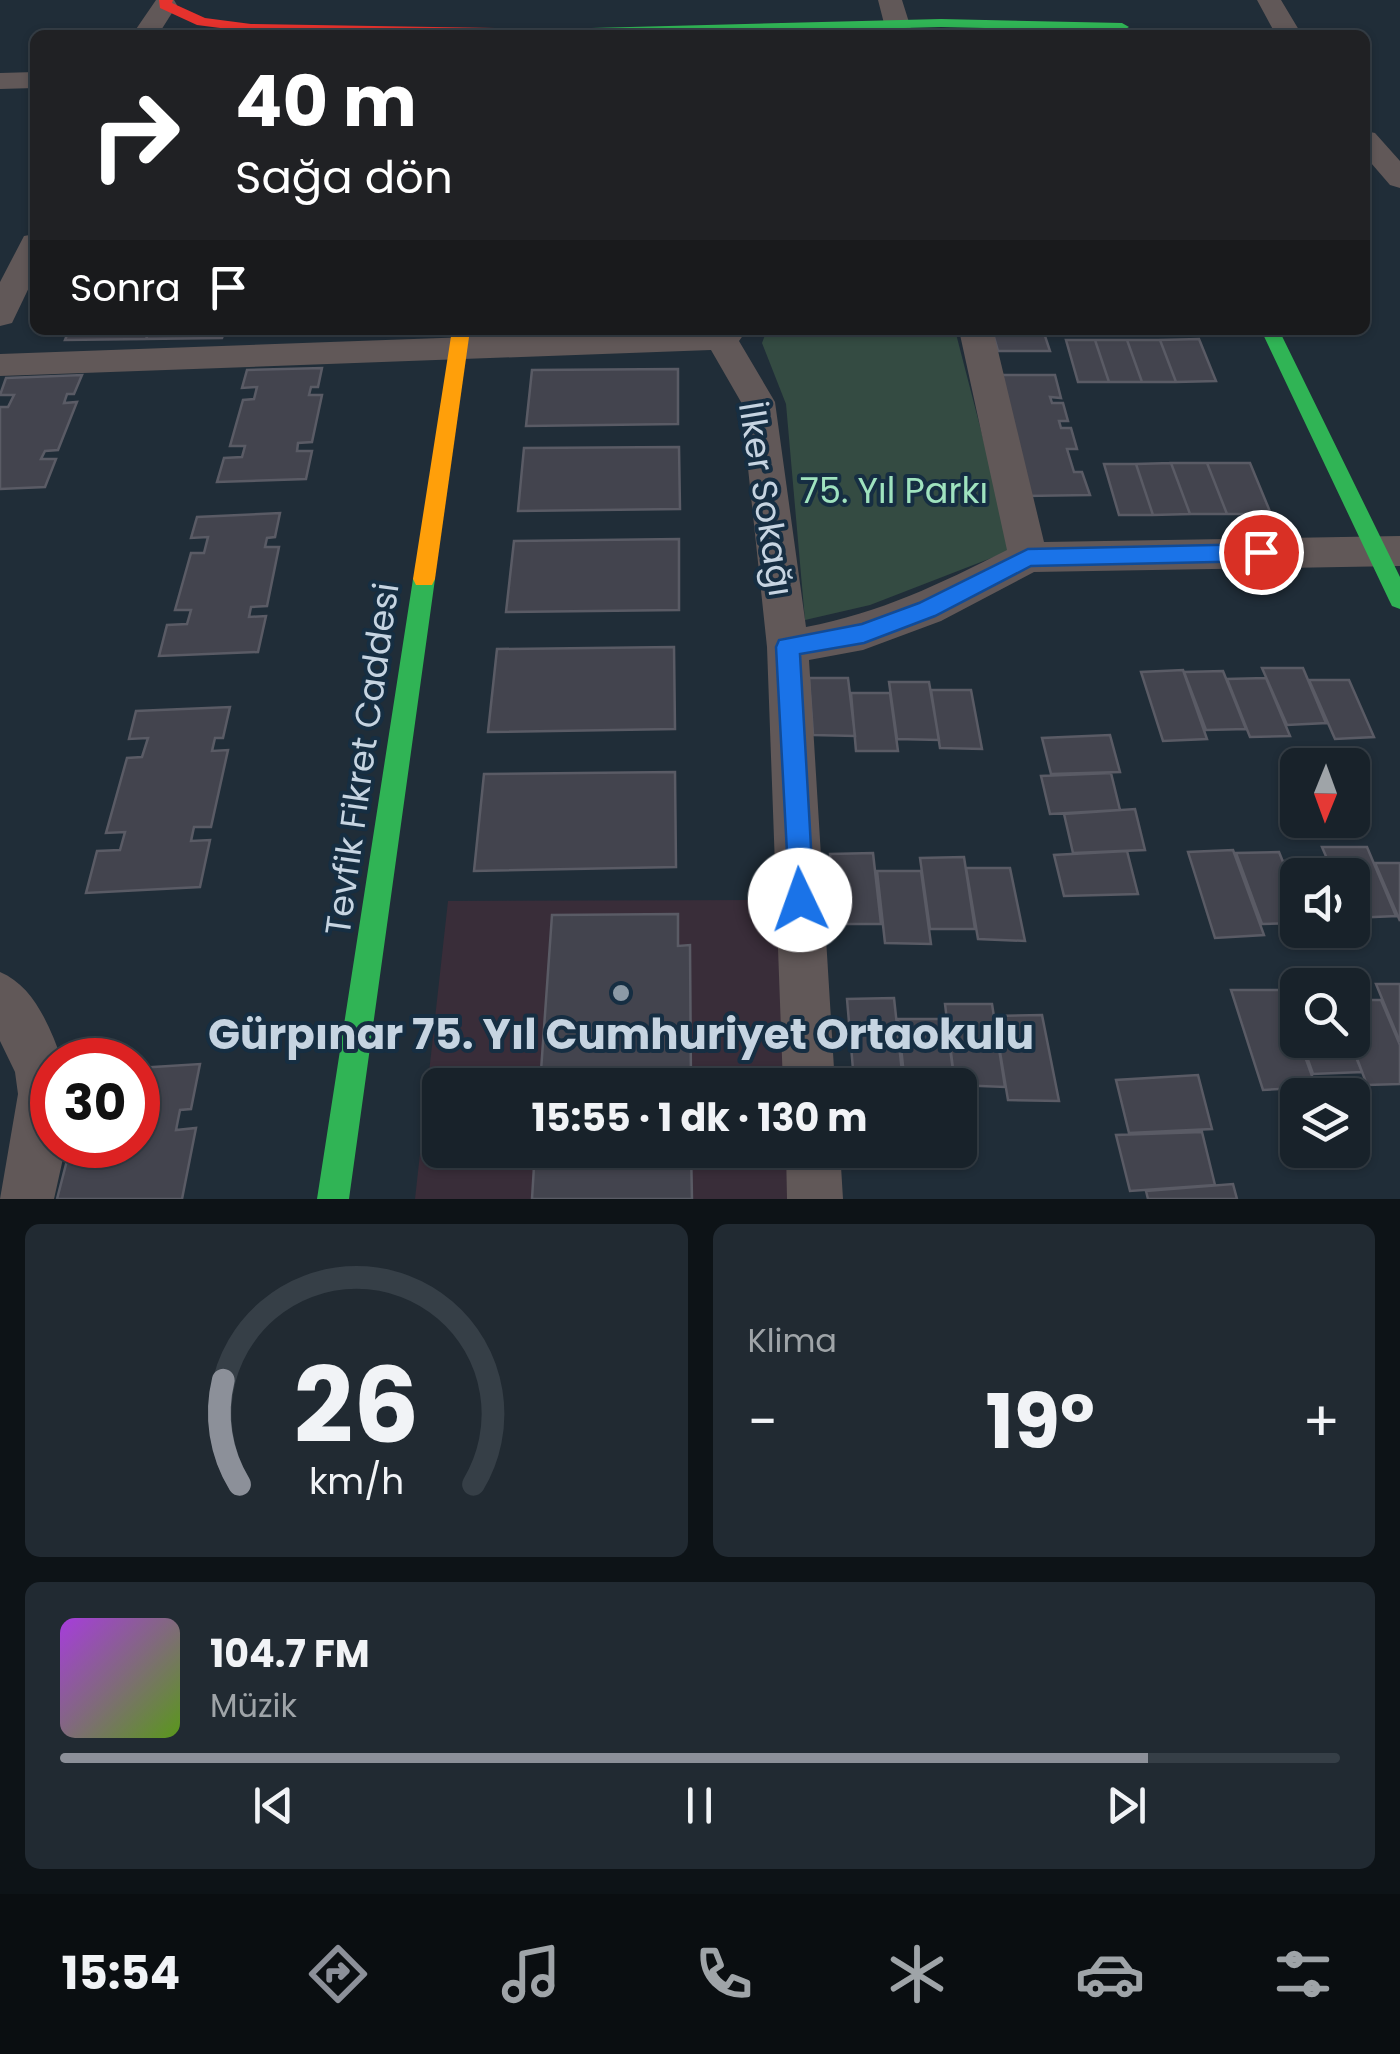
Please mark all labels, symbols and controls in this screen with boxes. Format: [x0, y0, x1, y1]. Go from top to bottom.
text: 40 m [235, 52, 417, 151]
icon: right [70, 70, 200, 200]
text: Sağa dön [235, 146, 453, 209]
icon: arrive [201, 260, 256, 315]
text: Sonra [70, 261, 181, 314]
street label: İlker Sokağı [727, 398, 806, 600]
park label: 75. Yıl Parkı [800, 466, 988, 515]
pin [1219, 510, 1304, 595]
icon: arrive [1234, 525, 1289, 580]
street label: Tevfik Fikret Caddesi [313, 580, 411, 938]
north arrow [1280, 748, 1370, 838]
map controls [1280, 748, 1370, 1168]
position arrow [748, 848, 852, 952]
button: sound [1280, 858, 1370, 948]
button: search [1280, 968, 1370, 1058]
marker: Gürpınar 75. Yıl Cumhuriyet Ortaokulu [610, 982, 632, 1004]
place label: Gürpınar 75. Yıl Cumhuriyet Ortaokulu [208, 1005, 1034, 1064]
speed limit sign: 30 [30, 1038, 160, 1168]
button: layers [1280, 1078, 1370, 1168]
text: 15:55 · 1 dk · 130 m [531, 1091, 868, 1144]
text: Klima [748, 1318, 837, 1363]
text: 26 [293, 1333, 419, 1478]
text: 19° [986, 1369, 1095, 1474]
text: − [748, 1383, 778, 1460]
text: + [1302, 1383, 1340, 1460]
text: km/h [309, 1456, 404, 1507]
text: 104.7 FM [210, 1627, 370, 1680]
text: Müzik [210, 1683, 297, 1728]
icon: previous [246, 1778, 301, 1833]
icon: pause [672, 1778, 727, 1833]
icon: next [1099, 1778, 1154, 1833]
icon: directions [303, 1939, 373, 2009]
icon: music [496, 1939, 566, 2009]
icon: phone [689, 1939, 759, 2009]
icon: climate [882, 1939, 952, 2009]
icon: car [1075, 1939, 1145, 2009]
icon: filters [1268, 1939, 1338, 2009]
text: 15:54 [62, 1942, 180, 2005]

